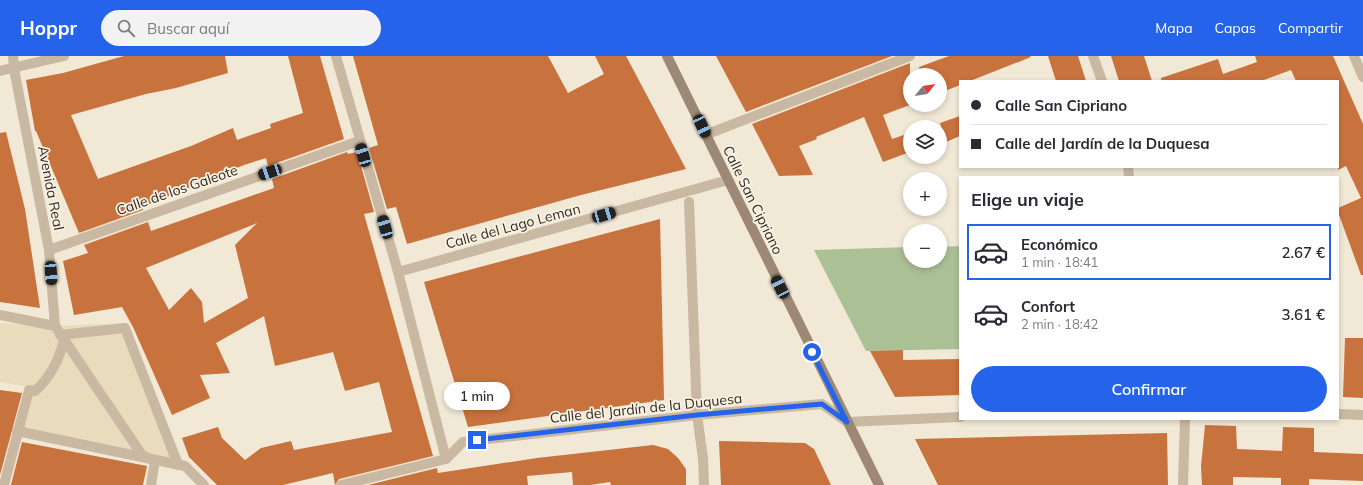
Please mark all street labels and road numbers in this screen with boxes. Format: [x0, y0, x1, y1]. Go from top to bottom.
street label: Calle San Cipriano [719, 143, 787, 257]
street label: Avenida Real [34, 144, 68, 232]
street label: Calle de los Galeote [114, 161, 240, 219]
street label: Calle del Lago Leman [444, 199, 582, 253]
street label: Calle del Jardín de la Duquesa [549, 389, 743, 427]

